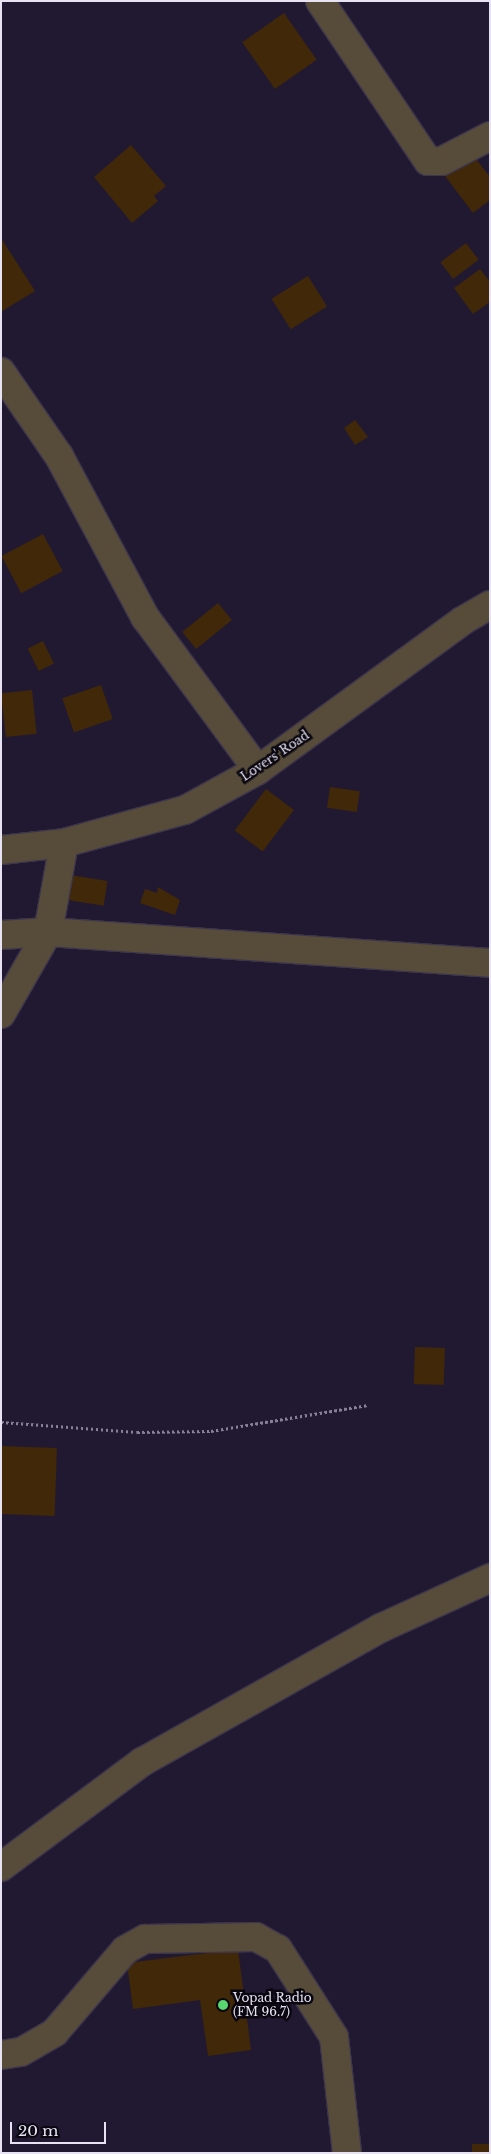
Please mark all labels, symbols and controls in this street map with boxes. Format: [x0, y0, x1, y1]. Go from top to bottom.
street label: Lovers' Road [238, 728, 312, 784]
place label: Vopad Radio (FM 96.7) [233, 1991, 312, 2019]
marker: Vopad Radio (FM 96.7) [217, 1999, 229, 2011]
scale bar [12, 2112, 109, 2144]
text: 20 m [18, 2121, 58, 2140]

